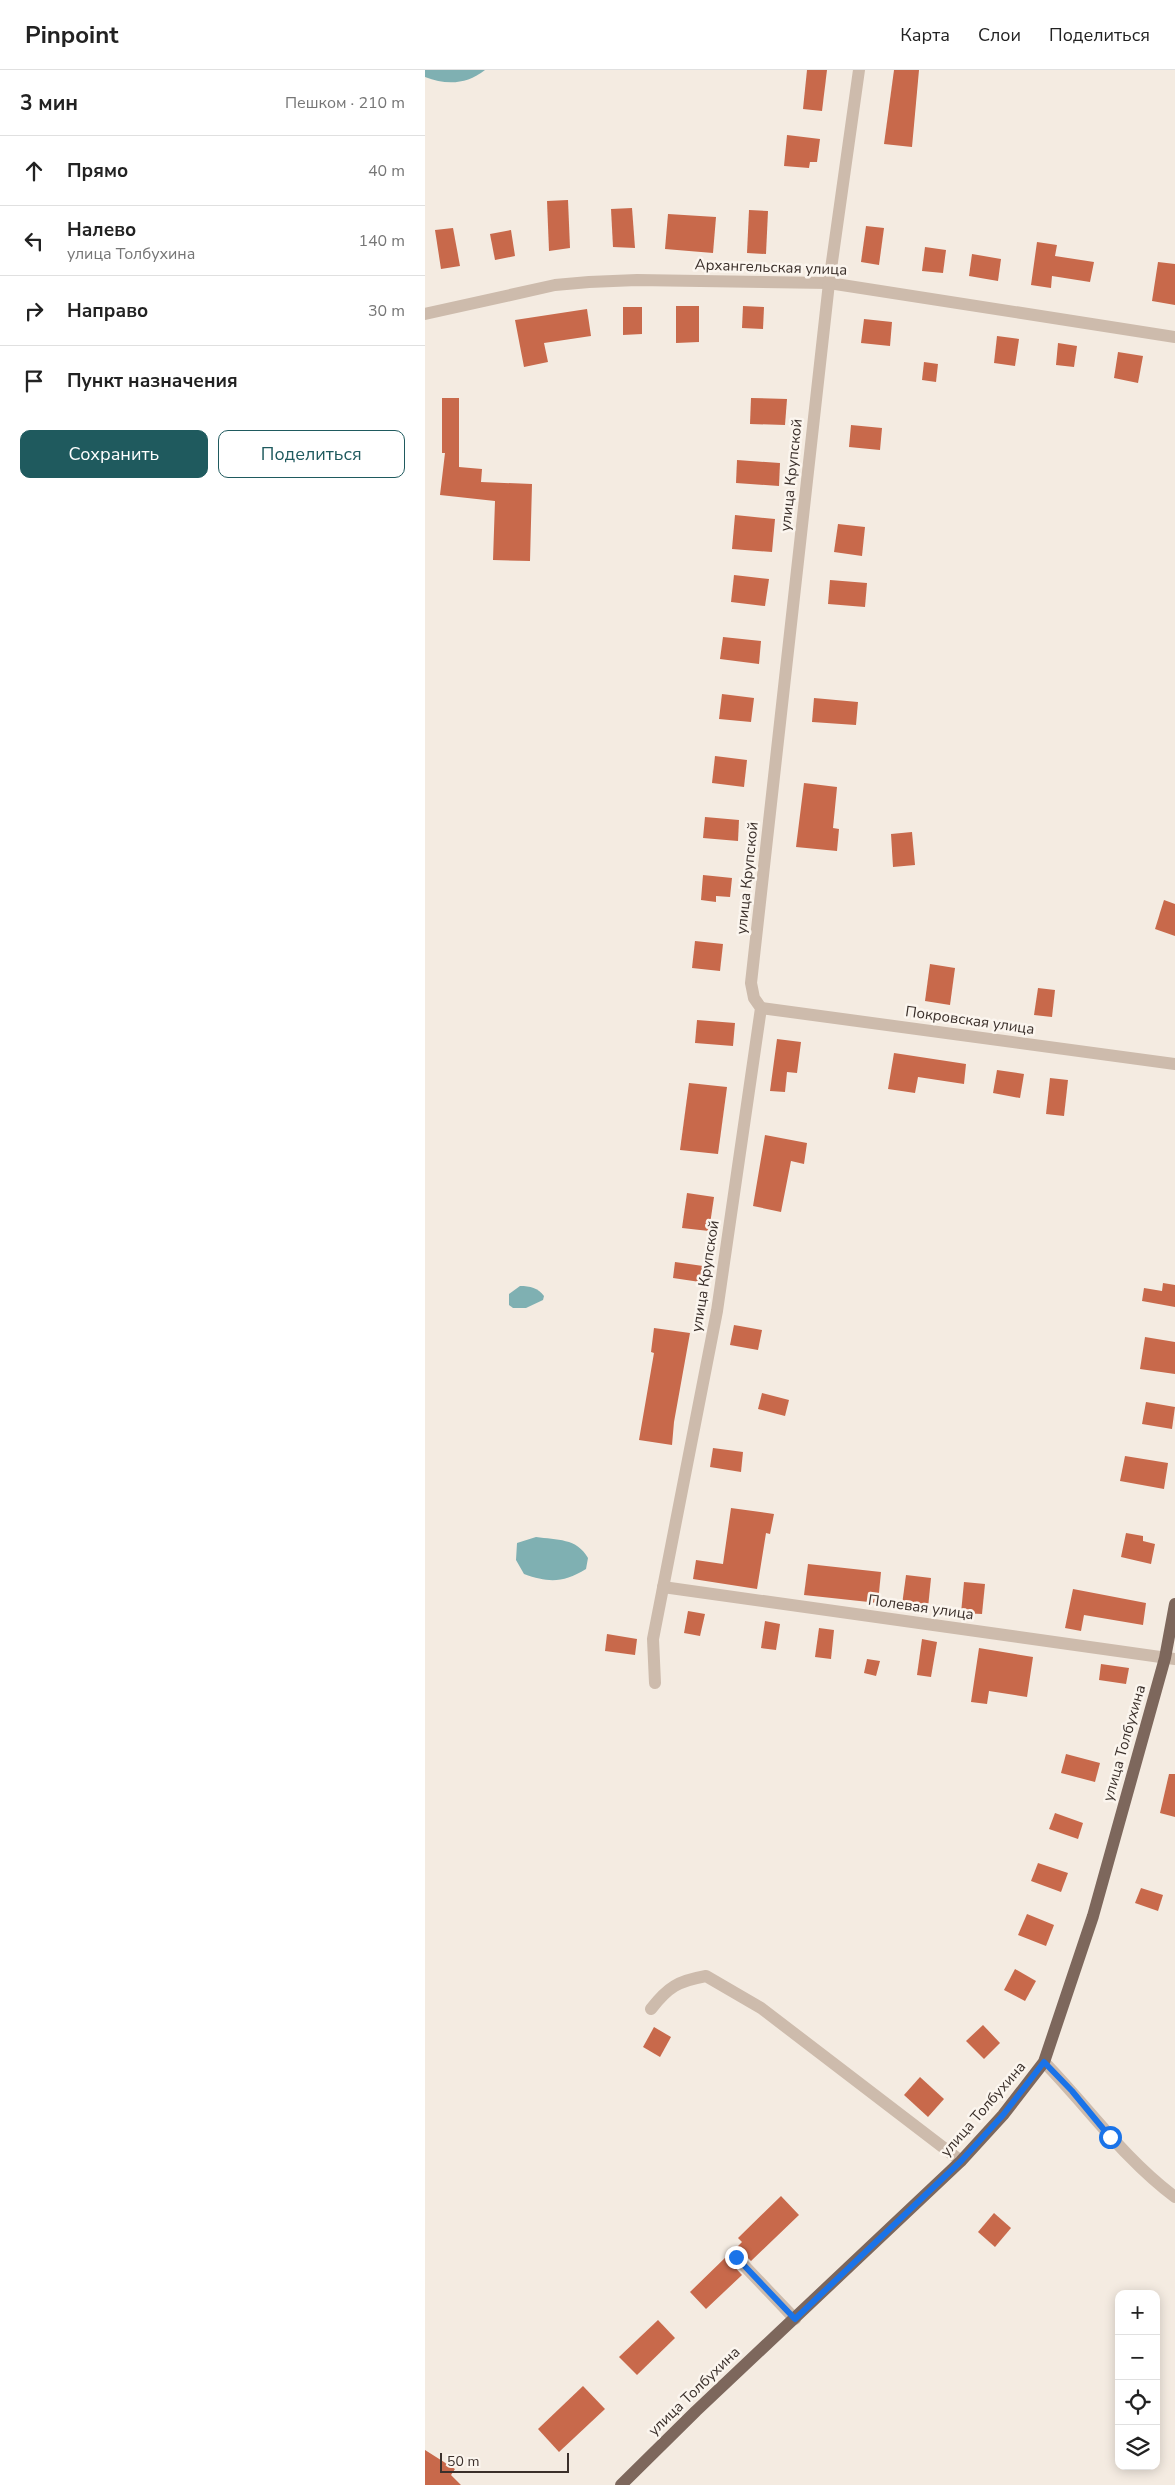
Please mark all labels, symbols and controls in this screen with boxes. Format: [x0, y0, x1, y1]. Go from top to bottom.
text: Pinpoint [25, 19, 118, 51]
text: Карта [900, 23, 950, 47]
text: Слои [978, 23, 1021, 47]
text: Поделиться [1049, 23, 1150, 47]
text: 3 мин [20, 89, 78, 117]
text: Пешком · 210 m [285, 92, 405, 114]
icon: ahead [20, 157, 48, 185]
text: Прямо [67, 158, 128, 184]
text: 40 m [368, 160, 405, 182]
text: Налево [67, 217, 136, 243]
icon: left [20, 227, 48, 255]
text: 140 m [358, 230, 405, 252]
text: улица Толбухина [67, 243, 195, 265]
street label: Архангельская улица [694, 254, 848, 280]
icon: right [20, 297, 48, 325]
text: Направо [67, 298, 148, 324]
text: 30 m [368, 300, 405, 322]
icon: arrive [20, 367, 48, 395]
text: Пункт назначения [67, 368, 238, 394]
street label: улица Крупской [775, 418, 807, 532]
button: Сохранить [20, 430, 208, 478]
button: Поделиться [218, 430, 405, 478]
street label: улица Крупской [731, 821, 763, 935]
street label: Покровская улица [904, 1001, 1036, 1039]
street label: улица Крупской [686, 1219, 724, 1333]
street label: Полевая улица [867, 1590, 975, 1624]
street label: улица Толбухина [1098, 1682, 1150, 1804]
street label: улица Толбухина [936, 2057, 1030, 2161]
route start [1099, 2126, 1122, 2149]
route end [725, 2246, 748, 2269]
map controls [1115, 2290, 1160, 2470]
button: + [1115, 2290, 1160, 2335]
button: − [1115, 2335, 1160, 2380]
street label: улица Толбухина [644, 2342, 744, 2440]
button: locate [1115, 2380, 1160, 2425]
button: layers [1115, 2425, 1160, 2470]
scale bar [440, 2450, 569, 2473]
text: 50 m [447, 2452, 479, 2471]

